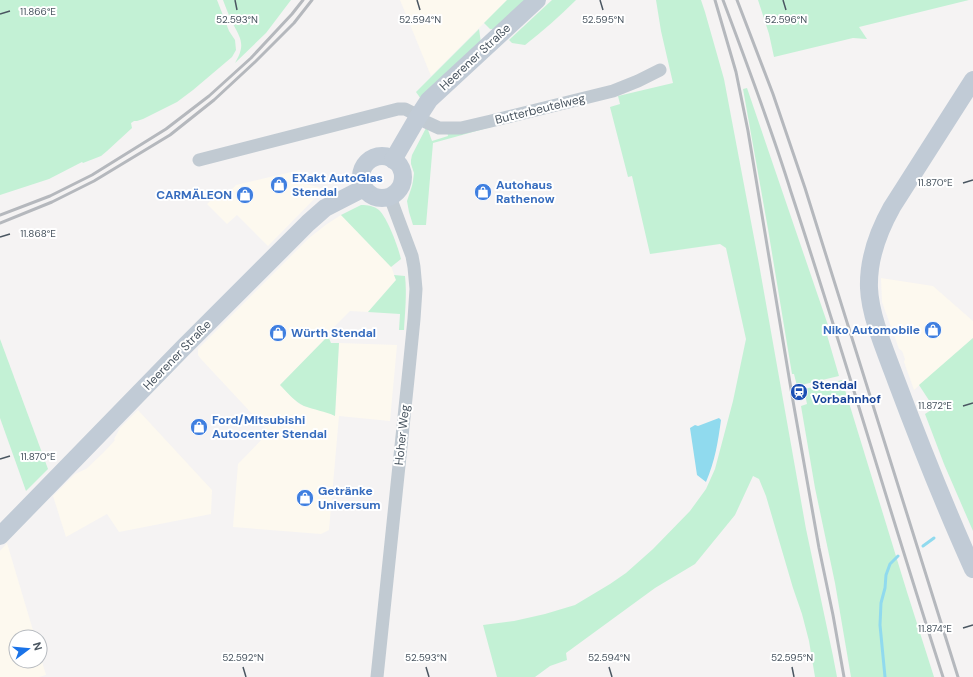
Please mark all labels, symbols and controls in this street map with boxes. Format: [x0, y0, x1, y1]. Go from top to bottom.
text: 11.866°E [20, 5, 56, 18]
text: 52.593°N [216, 13, 258, 26]
text: 52.594°N [399, 13, 441, 26]
text: 52.595°N [582, 13, 624, 26]
text: 52.596°N [765, 13, 807, 26]
street label: Heerener Straße [436, 20, 514, 94]
street label: Butterbeutelweg [493, 90, 587, 128]
place label: EXakt AutoGlas Stendal [292, 170, 383, 200]
shop icon: EXakt AutoGlas Stendal [269, 175, 289, 195]
text: 11.870°E [917, 176, 953, 189]
place label: Autohaus Rathenow [496, 177, 555, 207]
shop icon: Autohaus Rathenow [473, 182, 493, 202]
shop icon: CARMÄLEON [235, 185, 255, 205]
place label: CARMÄLEON [156, 187, 232, 203]
text: 11.868°E [20, 227, 56, 240]
street label: Heerener Straße [140, 316, 215, 393]
shop icon: Niko Automobile [923, 320, 943, 340]
place label: Niko Automobile [823, 322, 920, 338]
shop icon: Würth Stendal [268, 323, 288, 343]
place label: Würth Stendal [291, 325, 376, 341]
place label: Stendal Vorbahnhof [812, 377, 881, 407]
station icon: Stendal Vorbahnhof [789, 382, 809, 402]
text: 11.872°E [918, 399, 952, 412]
street label: Hoher Weg [391, 403, 413, 466]
place label: Ford/Mitsubishi Autocenter Stendal [212, 412, 327, 442]
shop icon: Ford/Mitsubishi Autocenter Stendal [189, 417, 209, 437]
text: 11.870°E [20, 450, 56, 463]
place label: Getränke Universum [318, 483, 381, 513]
shop icon: Getränke Universum [295, 488, 315, 508]
text: 11.874°E [918, 622, 952, 635]
north arrow [8, 629, 48, 669]
text: N [30, 640, 45, 652]
text: 52.592°N [222, 651, 264, 664]
text: 52.593°N [405, 651, 447, 664]
text: 52.594°N [588, 651, 630, 664]
text: 52.595°N [771, 651, 813, 664]

